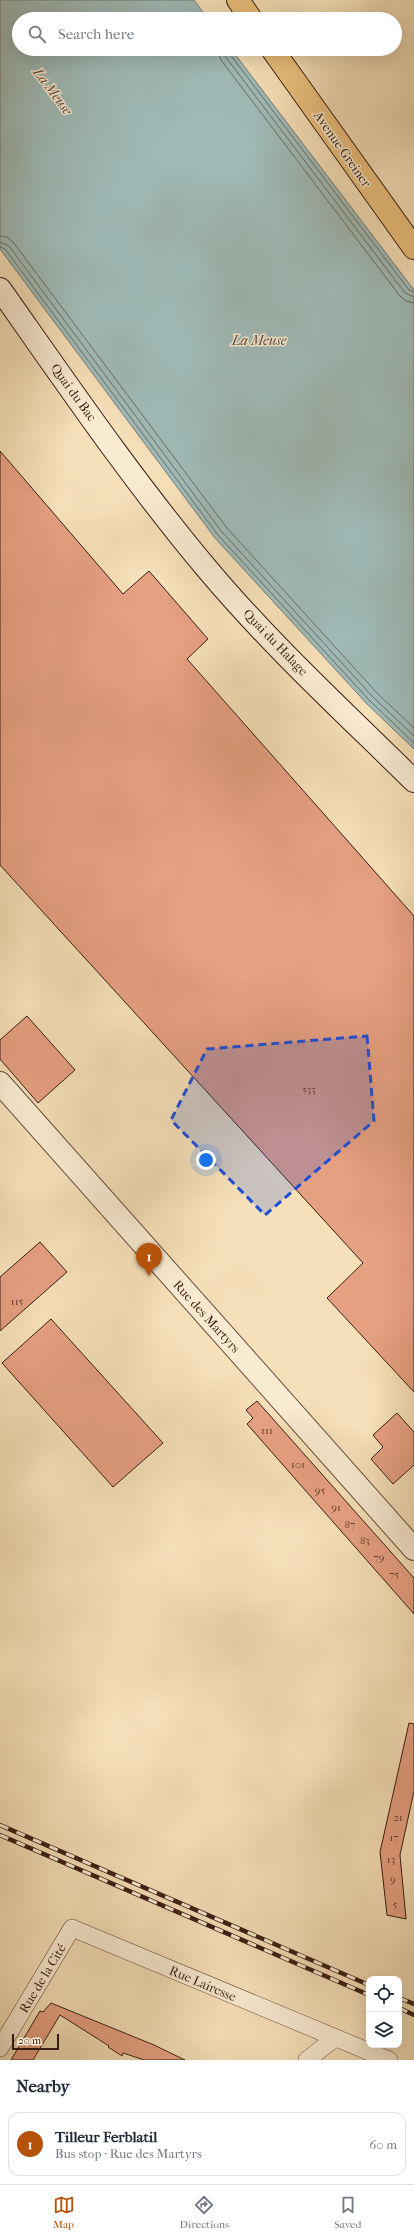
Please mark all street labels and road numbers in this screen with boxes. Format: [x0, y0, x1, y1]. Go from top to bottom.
street label: Avenue Greiner [310, 108, 375, 190]
street label: Quai du Bac [48, 361, 100, 424]
street label: Quai du Halage [240, 606, 311, 679]
street label: Rue des Martyrs [170, 1277, 243, 1356]
street label: Rue de la Cité [16, 1941, 69, 2016]
street label: Rue Lairesse [167, 1963, 239, 2005]

